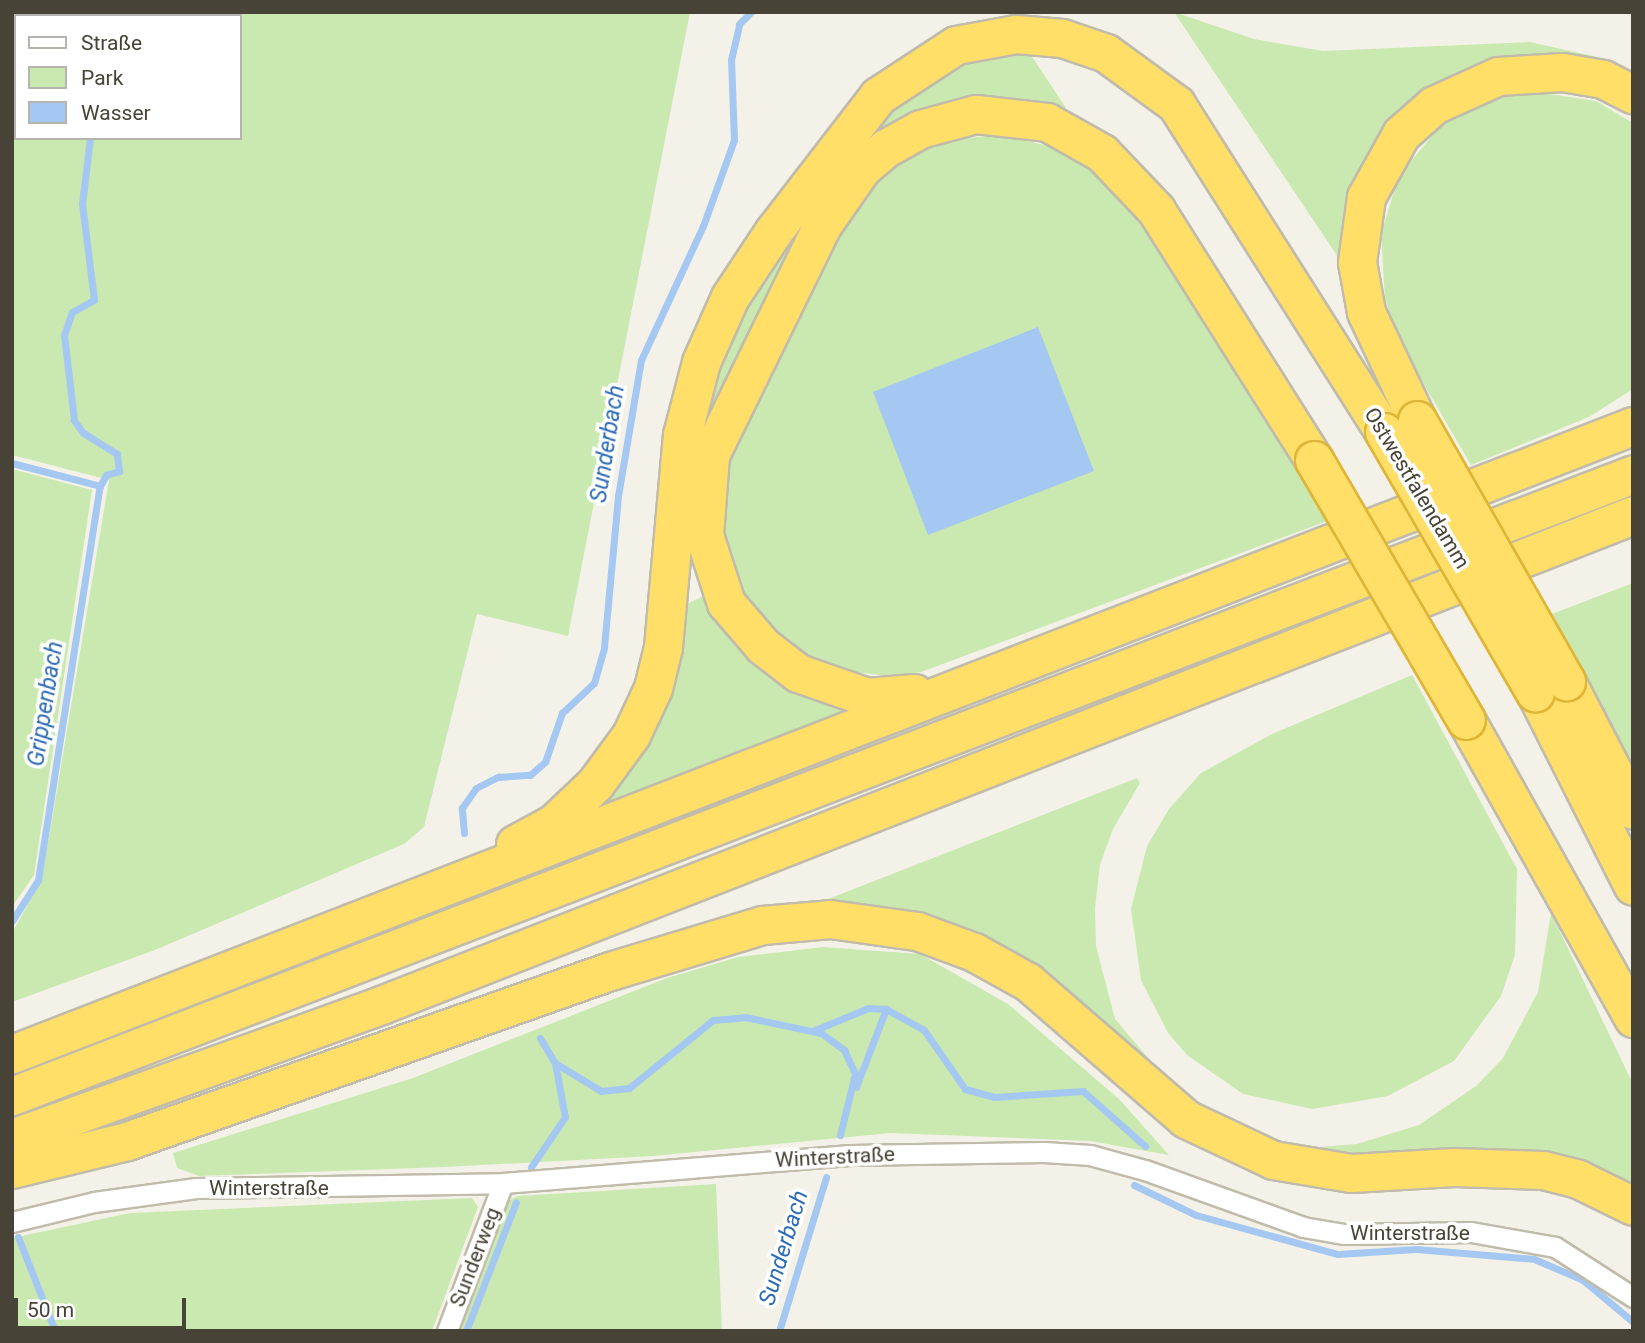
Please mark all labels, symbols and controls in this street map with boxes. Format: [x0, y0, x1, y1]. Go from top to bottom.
legend [14, 14, 242, 140]
text: Straße [81, 31, 142, 55]
text: Park [81, 66, 123, 90]
text: Wasser [81, 101, 151, 125]
water label: Sunderbach [585, 383, 631, 505]
street label: Ostwestfalendamm [1359, 403, 1475, 573]
water label: Grippenbach [23, 640, 69, 768]
street label: Winterstraße [774, 1141, 896, 1173]
street label: Winterstraße [209, 1175, 329, 1201]
water label: Sunderbach [753, 1187, 815, 1309]
street label: Sunderweg [444, 1204, 506, 1310]
street label: Winterstraße [1350, 1220, 1470, 1246]
scale bar [18, 1284, 189, 1328]
text: 50 m [27, 1298, 74, 1322]

